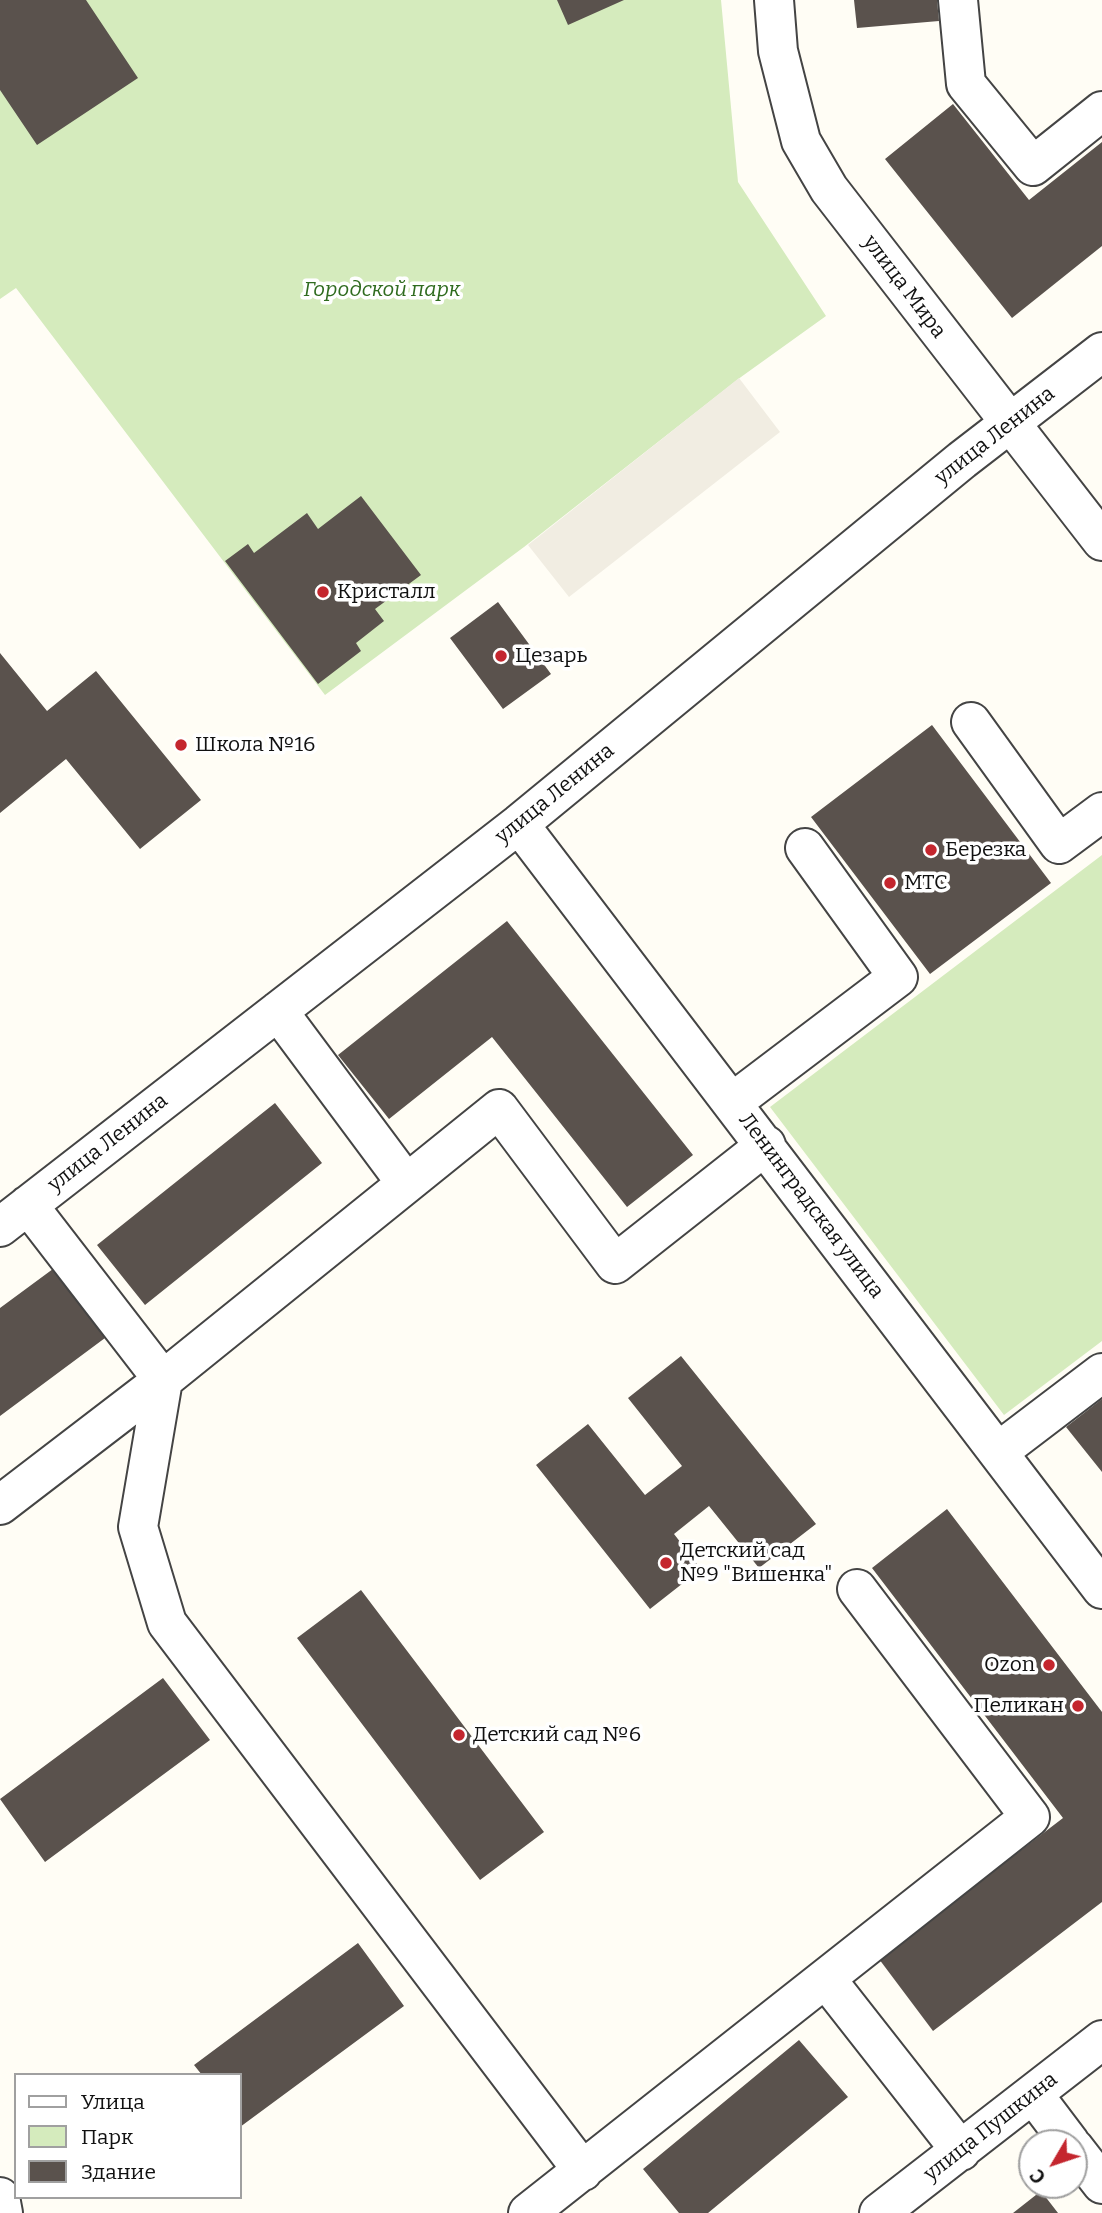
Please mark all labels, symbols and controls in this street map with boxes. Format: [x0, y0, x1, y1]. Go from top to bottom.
street label: улица Мира [857, 230, 951, 344]
park label: Городской парк [303, 277, 461, 303]
street label: улица Ленина [930, 381, 1060, 491]
place label: Кристалл [337, 579, 435, 605]
marker: Кристалл [315, 584, 331, 600]
place label: Цезарь [515, 643, 587, 669]
marker: Цезарь [493, 648, 509, 664]
place label: Школа №16 [195, 732, 315, 758]
marker: Школа №16 [173, 737, 189, 753]
street label: улица Ленина [491, 739, 619, 849]
place label: Березка [945, 837, 1026, 863]
marker: Березка [923, 842, 939, 858]
place label: МТС [904, 870, 948, 896]
marker: МТС [882, 875, 898, 891]
street label: улица Ленина [43, 1088, 173, 1198]
street label: Ленинградская улица [733, 1108, 889, 1304]
place label: Детский сад №9 "Вишенка" [680, 1538, 832, 1588]
marker: Детский сад №9 "Вишенка" [658, 1555, 674, 1571]
place label: Ozon [984, 1652, 1035, 1678]
marker: Ozon [1041, 1657, 1057, 1673]
place label: Пеликан [973, 1693, 1064, 1719]
marker: Пеликан [1070, 1698, 1086, 1714]
place label: Детский сад №6 [473, 1722, 641, 1748]
marker: Детский сад №6 [451, 1727, 467, 1743]
street label: улица Пушкина [919, 2067, 1063, 2187]
legend [14, 2073, 242, 2199]
text: Улица [81, 2089, 145, 2115]
text: Парк [81, 2124, 133, 2150]
north arrow [1018, 2129, 1088, 2199]
text: Здание [81, 2159, 156, 2185]
text: С [1025, 2164, 1051, 2188]

